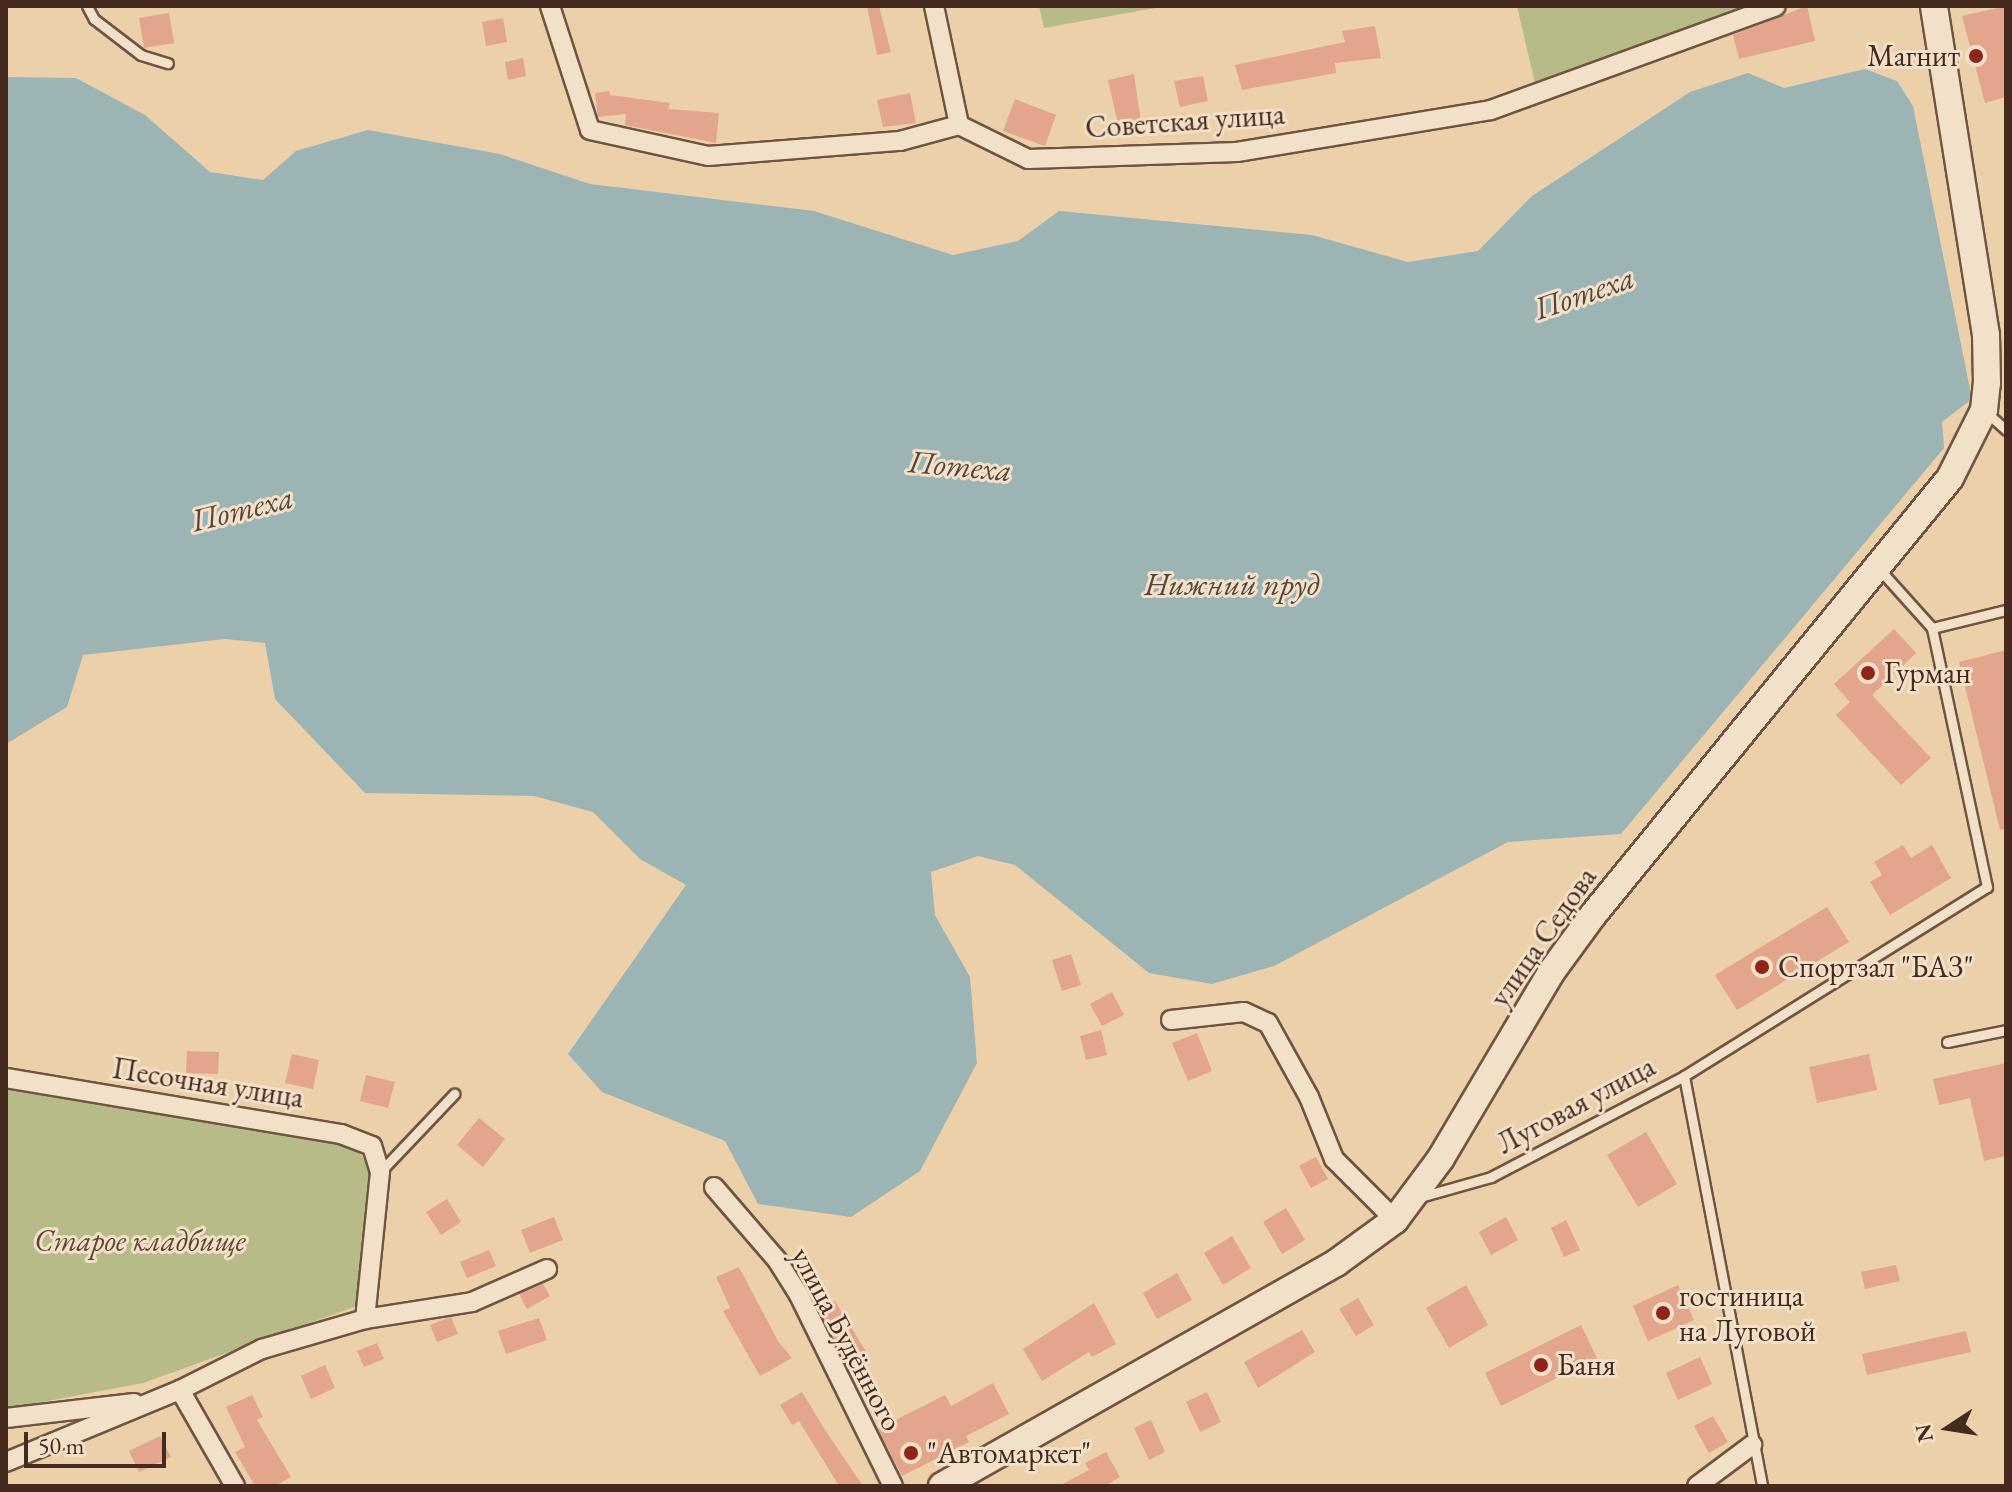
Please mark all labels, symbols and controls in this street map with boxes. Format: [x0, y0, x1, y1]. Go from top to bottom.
place label: Магнит [1867, 38, 1960, 74]
marker: Магнит [1967, 47, 1985, 65]
street label: Советская улица [1084, 96, 1286, 146]
water label: Потеха [1529, 258, 1639, 328]
water label: Потеха [907, 442, 1013, 490]
water label: Потеха [187, 478, 297, 540]
water label: Нижний пруд [1144, 565, 1320, 603]
place label: Гурман [1884, 655, 1971, 691]
marker: Гурман [1859, 664, 1877, 682]
street label: улица Седова [1482, 860, 1604, 1014]
place label: Спортзал "БАЗ" [1778, 949, 1974, 985]
marker: Спортзал "БАЗ" [1753, 958, 1771, 976]
street label: Луговая улица [1491, 1048, 1661, 1162]
street label: Песочная улица [110, 1050, 306, 1116]
park label: Старое кладбище [34, 1223, 246, 1259]
street label: улица Будённого [783, 1241, 911, 1437]
place label: гостиница на Луговой [1679, 1278, 1816, 1348]
marker: гостиница на Луговой [1654, 1304, 1672, 1322]
place label: Баня [1557, 1347, 1616, 1383]
marker: Баня [1532, 1356, 1550, 1374]
north arrow [1908, 1388, 1988, 1468]
scale bar [28, 1416, 170, 1466]
text: N [1908, 1421, 1940, 1445]
text: 50 m [38, 1430, 85, 1461]
place label: "Автомаркет" [927, 1435, 1091, 1471]
marker: "Автомаркет" [902, 1444, 920, 1462]

